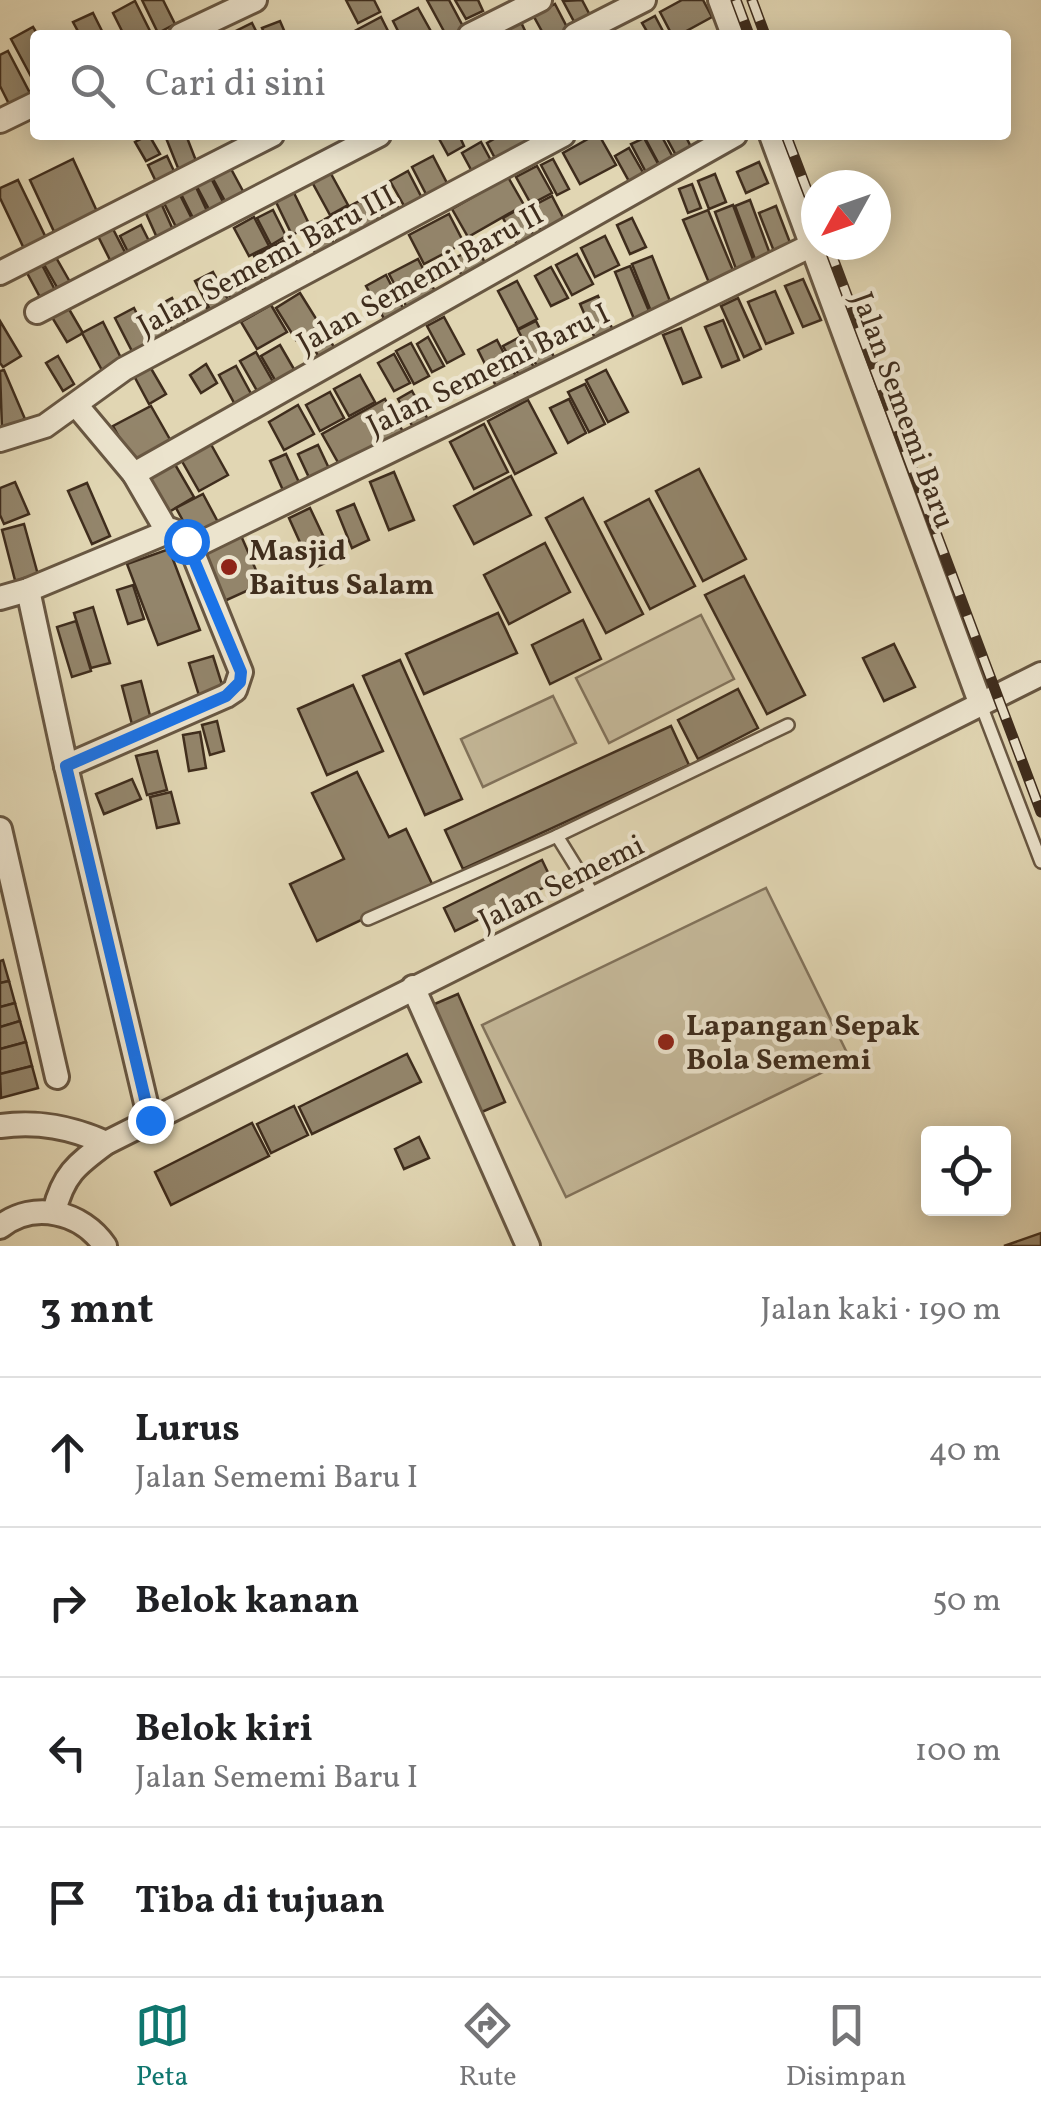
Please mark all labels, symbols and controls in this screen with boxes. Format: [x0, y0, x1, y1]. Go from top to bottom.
search box [30, 30, 1011, 140]
icon: search [65, 58, 120, 113]
text: Cari di sini [145, 59, 326, 112]
north arrow [801, 170, 891, 260]
street label: Jalan Sememi Baru III [130, 176, 403, 348]
street label: Jalan Sememi Baru II [290, 194, 552, 365]
street label: Jalan Sememi Baru [840, 287, 964, 535]
street label: Jalan Sememi Baru I [360, 294, 617, 448]
route start [164, 519, 210, 565]
place label: Masjid Baitus Salam [249, 531, 434, 607]
marker: Masjid Baitus Salam [218, 556, 240, 578]
street label: Jalan Sememi [472, 826, 652, 942]
place label: Lapangan Sepak Bola Sememi [686, 1006, 920, 1082]
marker: Lapangan Sepak Bola Sememi [655, 1031, 677, 1053]
route end [128, 1098, 174, 1144]
map controls [921, 1126, 1011, 1216]
button: locate [921, 1126, 1011, 1216]
text: 3 mnt [40, 1282, 154, 1341]
text: Jalan kaki · 190 m [760, 1289, 1001, 1333]
text: Lurus [135, 1404, 240, 1457]
icon: ahead [40, 1425, 95, 1480]
text: 40 m [929, 1430, 1001, 1474]
text: Jalan Sememi Baru I [135, 1457, 418, 1501]
icon: right [40, 1575, 95, 1630]
text: Belok kanan [135, 1576, 360, 1629]
text: 50 m [932, 1580, 1001, 1624]
text: Belok kiri [135, 1704, 313, 1757]
icon: left [40, 1725, 95, 1780]
text: 100 m [915, 1730, 1001, 1774]
text: Jalan Sememi Baru I [135, 1757, 418, 1801]
icon: arrive [40, 1875, 95, 1930]
text: Tiba di tujuan [135, 1876, 385, 1929]
tab: Peta [135, 1998, 190, 2097]
tab: Rute [459, 1998, 517, 2097]
tab: Disimpan [786, 1998, 906, 2097]

